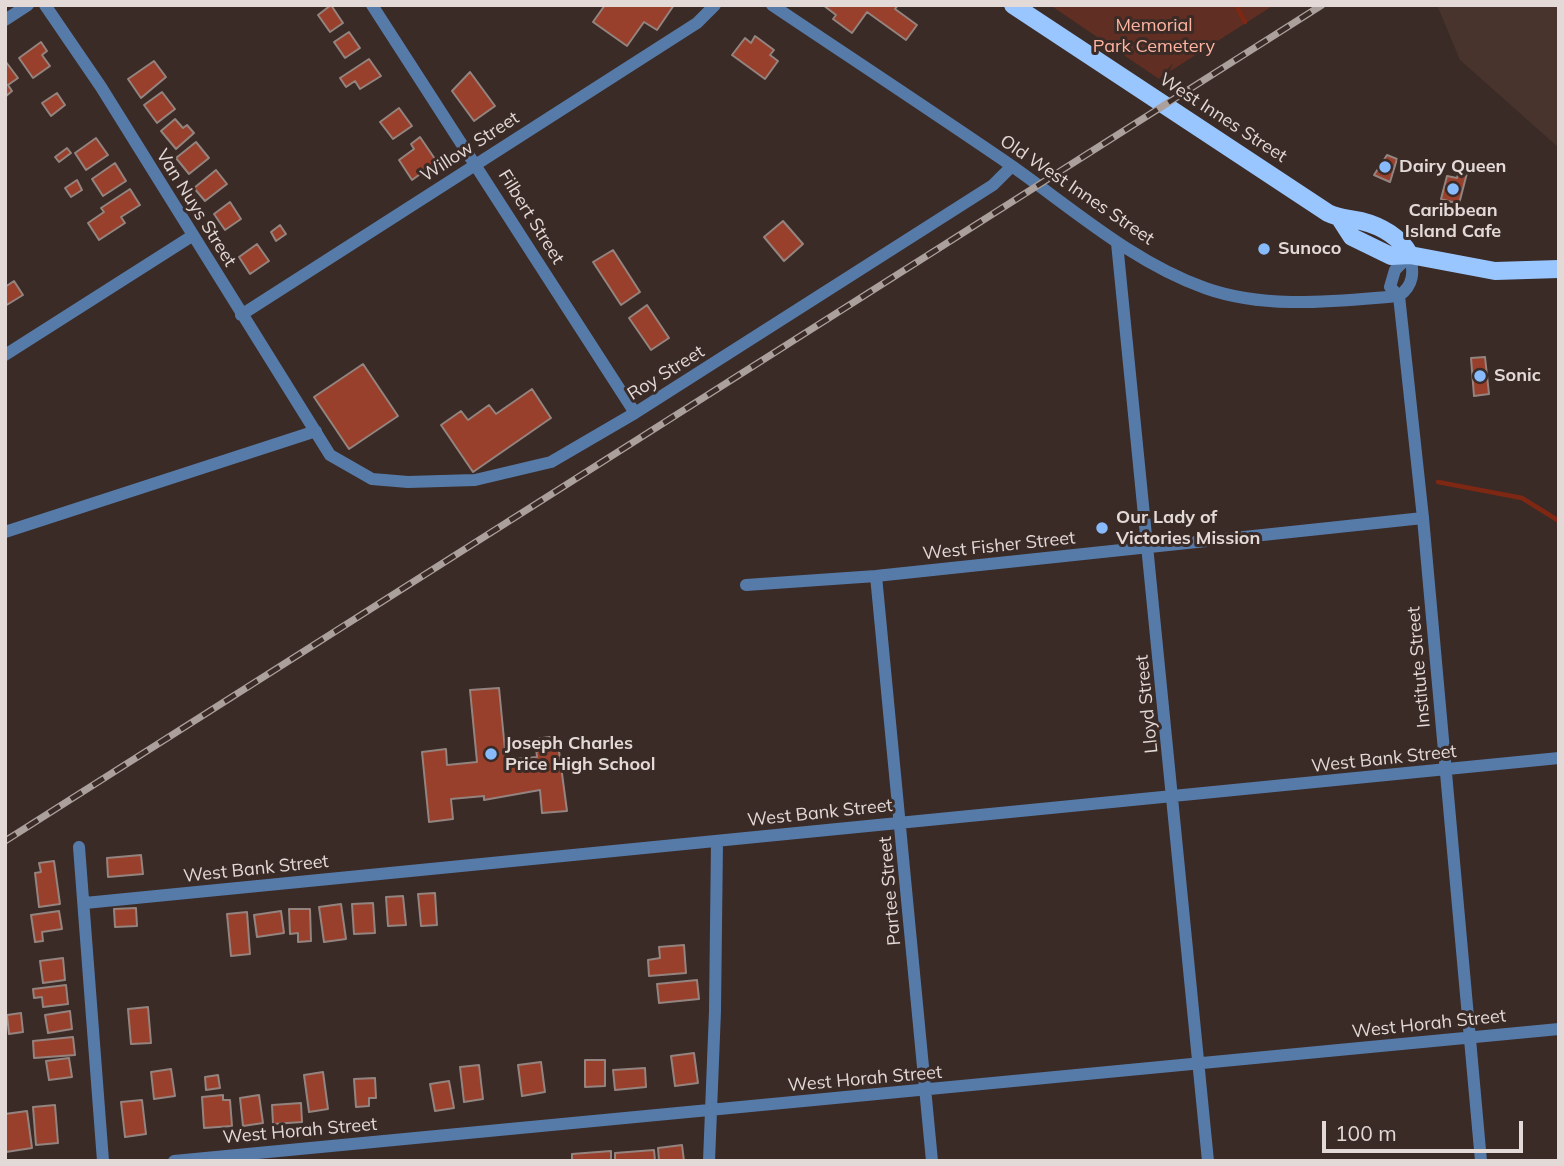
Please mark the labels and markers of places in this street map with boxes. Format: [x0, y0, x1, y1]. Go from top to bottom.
place label: Dairy Queen [1399, 156, 1506, 178]
marker: Dairy Queen [1377, 159, 1393, 175]
marker: Caribbean Island Cafe [1445, 181, 1461, 197]
place label: Caribbean Island Cafe [1405, 200, 1501, 242]
place label: Sunoco [1278, 238, 1341, 260]
marker: Sunoco [1256, 241, 1272, 257]
place label: Sonic [1494, 365, 1541, 387]
marker: Sonic [1472, 368, 1488, 384]
place label: Our Lady of Victories Mission [1116, 507, 1260, 550]
marker: Our Lady of Victories Mission [1094, 520, 1110, 536]
place label: Joseph Charles Price High School [505, 733, 655, 776]
marker: Joseph Charles Price High School [483, 746, 499, 762]

